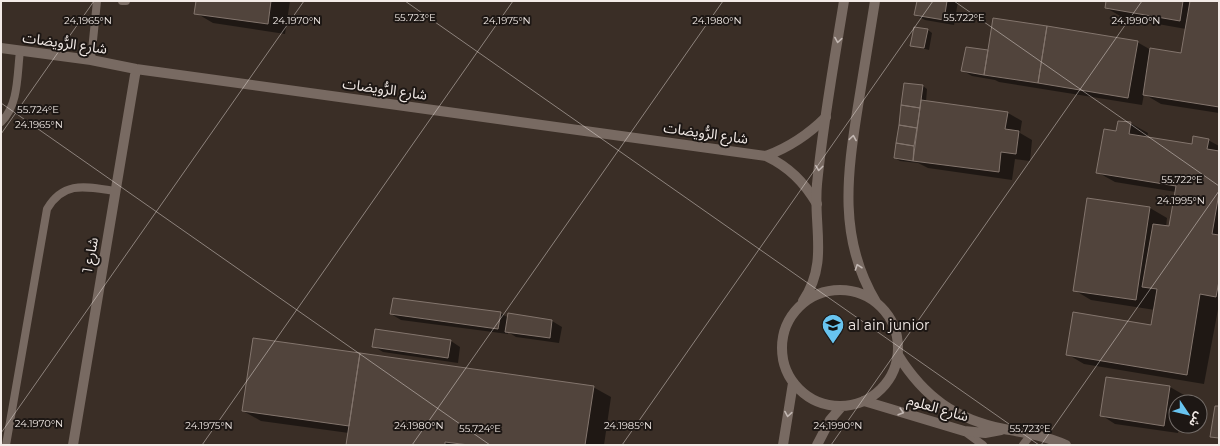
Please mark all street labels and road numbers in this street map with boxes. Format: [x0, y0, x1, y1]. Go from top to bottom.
street label: شارع الرُّويضات [21, 28, 108, 60]
street label: شارع الرُّويضات [341, 74, 428, 106]
street label: شارع الرُّويضات [662, 118, 749, 150]
street label: شارع 1 [78, 236, 104, 275]
street label: شارع العلوم [905, 391, 971, 427]

